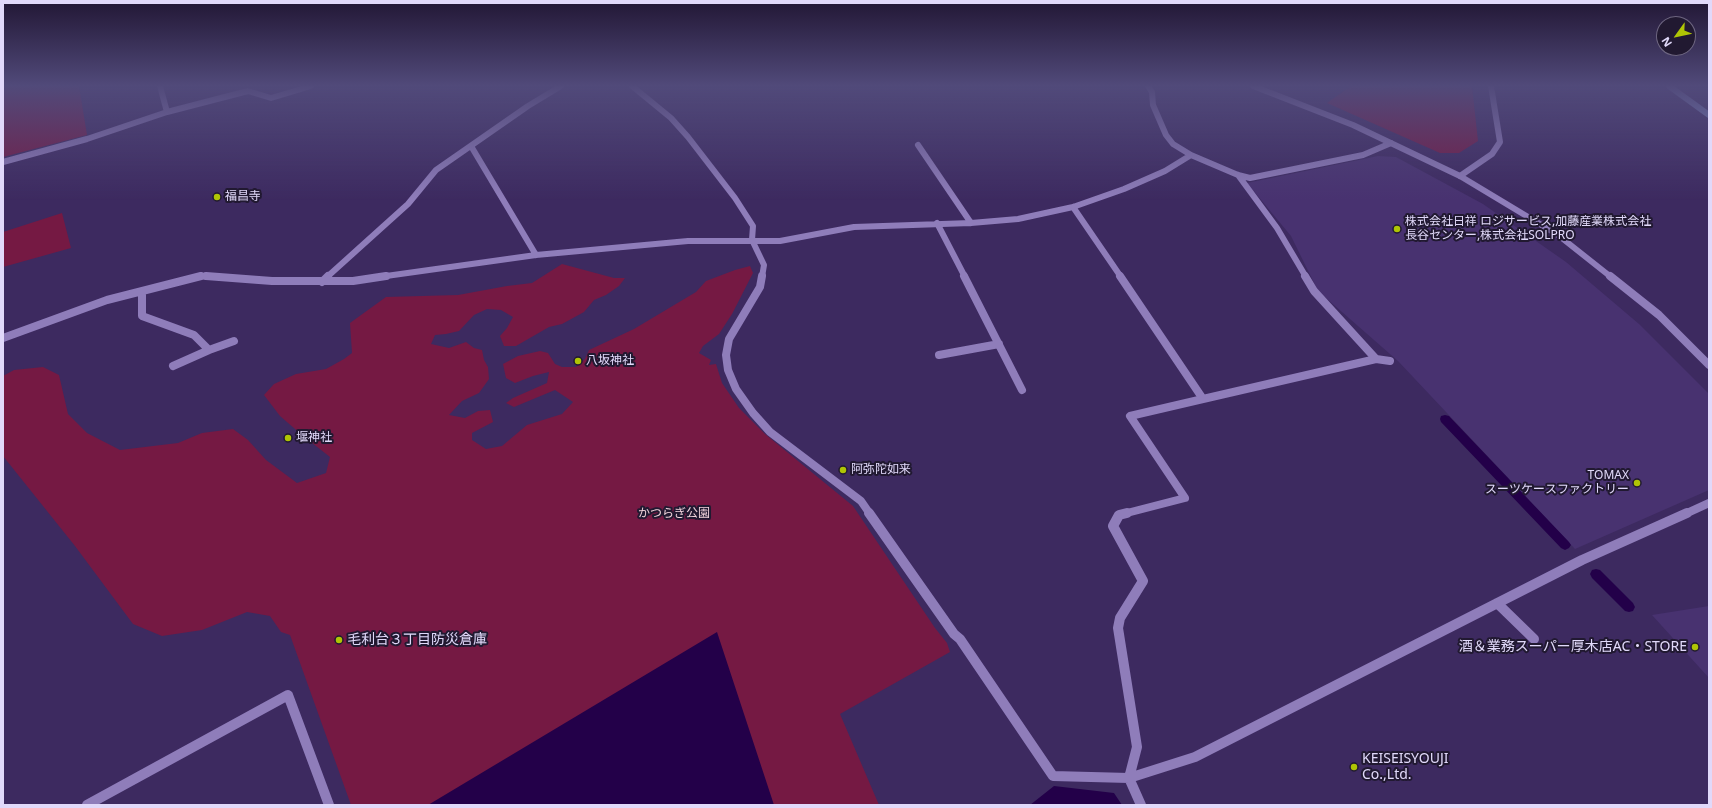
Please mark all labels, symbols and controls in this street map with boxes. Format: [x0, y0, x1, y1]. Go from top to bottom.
north arrow [1656, 16, 1696, 56]
text: N [1658, 34, 1675, 50]
place label: 福昌寺 [225, 190, 261, 204]
marker: 福昌寺 [212, 192, 222, 202]
place label: 株式会社日祥 ロジサービス,加藤産業株式会社 長谷センター,株式会社SOLPRO [1405, 215, 1651, 243]
marker: 株式会社日祥 ロジサービス,加藤産業株式会社 長谷センター,株式会社SOLPRO [1392, 224, 1402, 234]
place label: 八坂神社 [586, 354, 634, 368]
marker: 八坂神社 [573, 356, 583, 366]
place label: 堰神社 [296, 431, 332, 445]
marker: 堰神社 [283, 433, 293, 443]
place label: 阿弥陀如来 [851, 463, 911, 477]
marker: 阿弥陀如来 [838, 465, 848, 475]
place label: TOMAX スーツケースファクトリー [1485, 469, 1629, 497]
marker: TOMAX スーツケースファクトリー [1632, 478, 1642, 488]
park label: かつらぎ公園 [638, 507, 710, 521]
place label: 毛利台３丁目防災倉庫 [347, 632, 487, 648]
marker: 毛利台３丁目防災倉庫 [334, 635, 344, 645]
place label: 酒＆業務スーパー厚木店AC・STORE [1459, 639, 1687, 655]
marker: 酒＆業務スーパー厚木店AC・STORE [1690, 642, 1700, 652]
place label: KEISEISYOUJI Co.,Ltd. [1362, 751, 1448, 784]
marker: KEISEISYOUJI Co.,Ltd. [1349, 762, 1359, 772]

